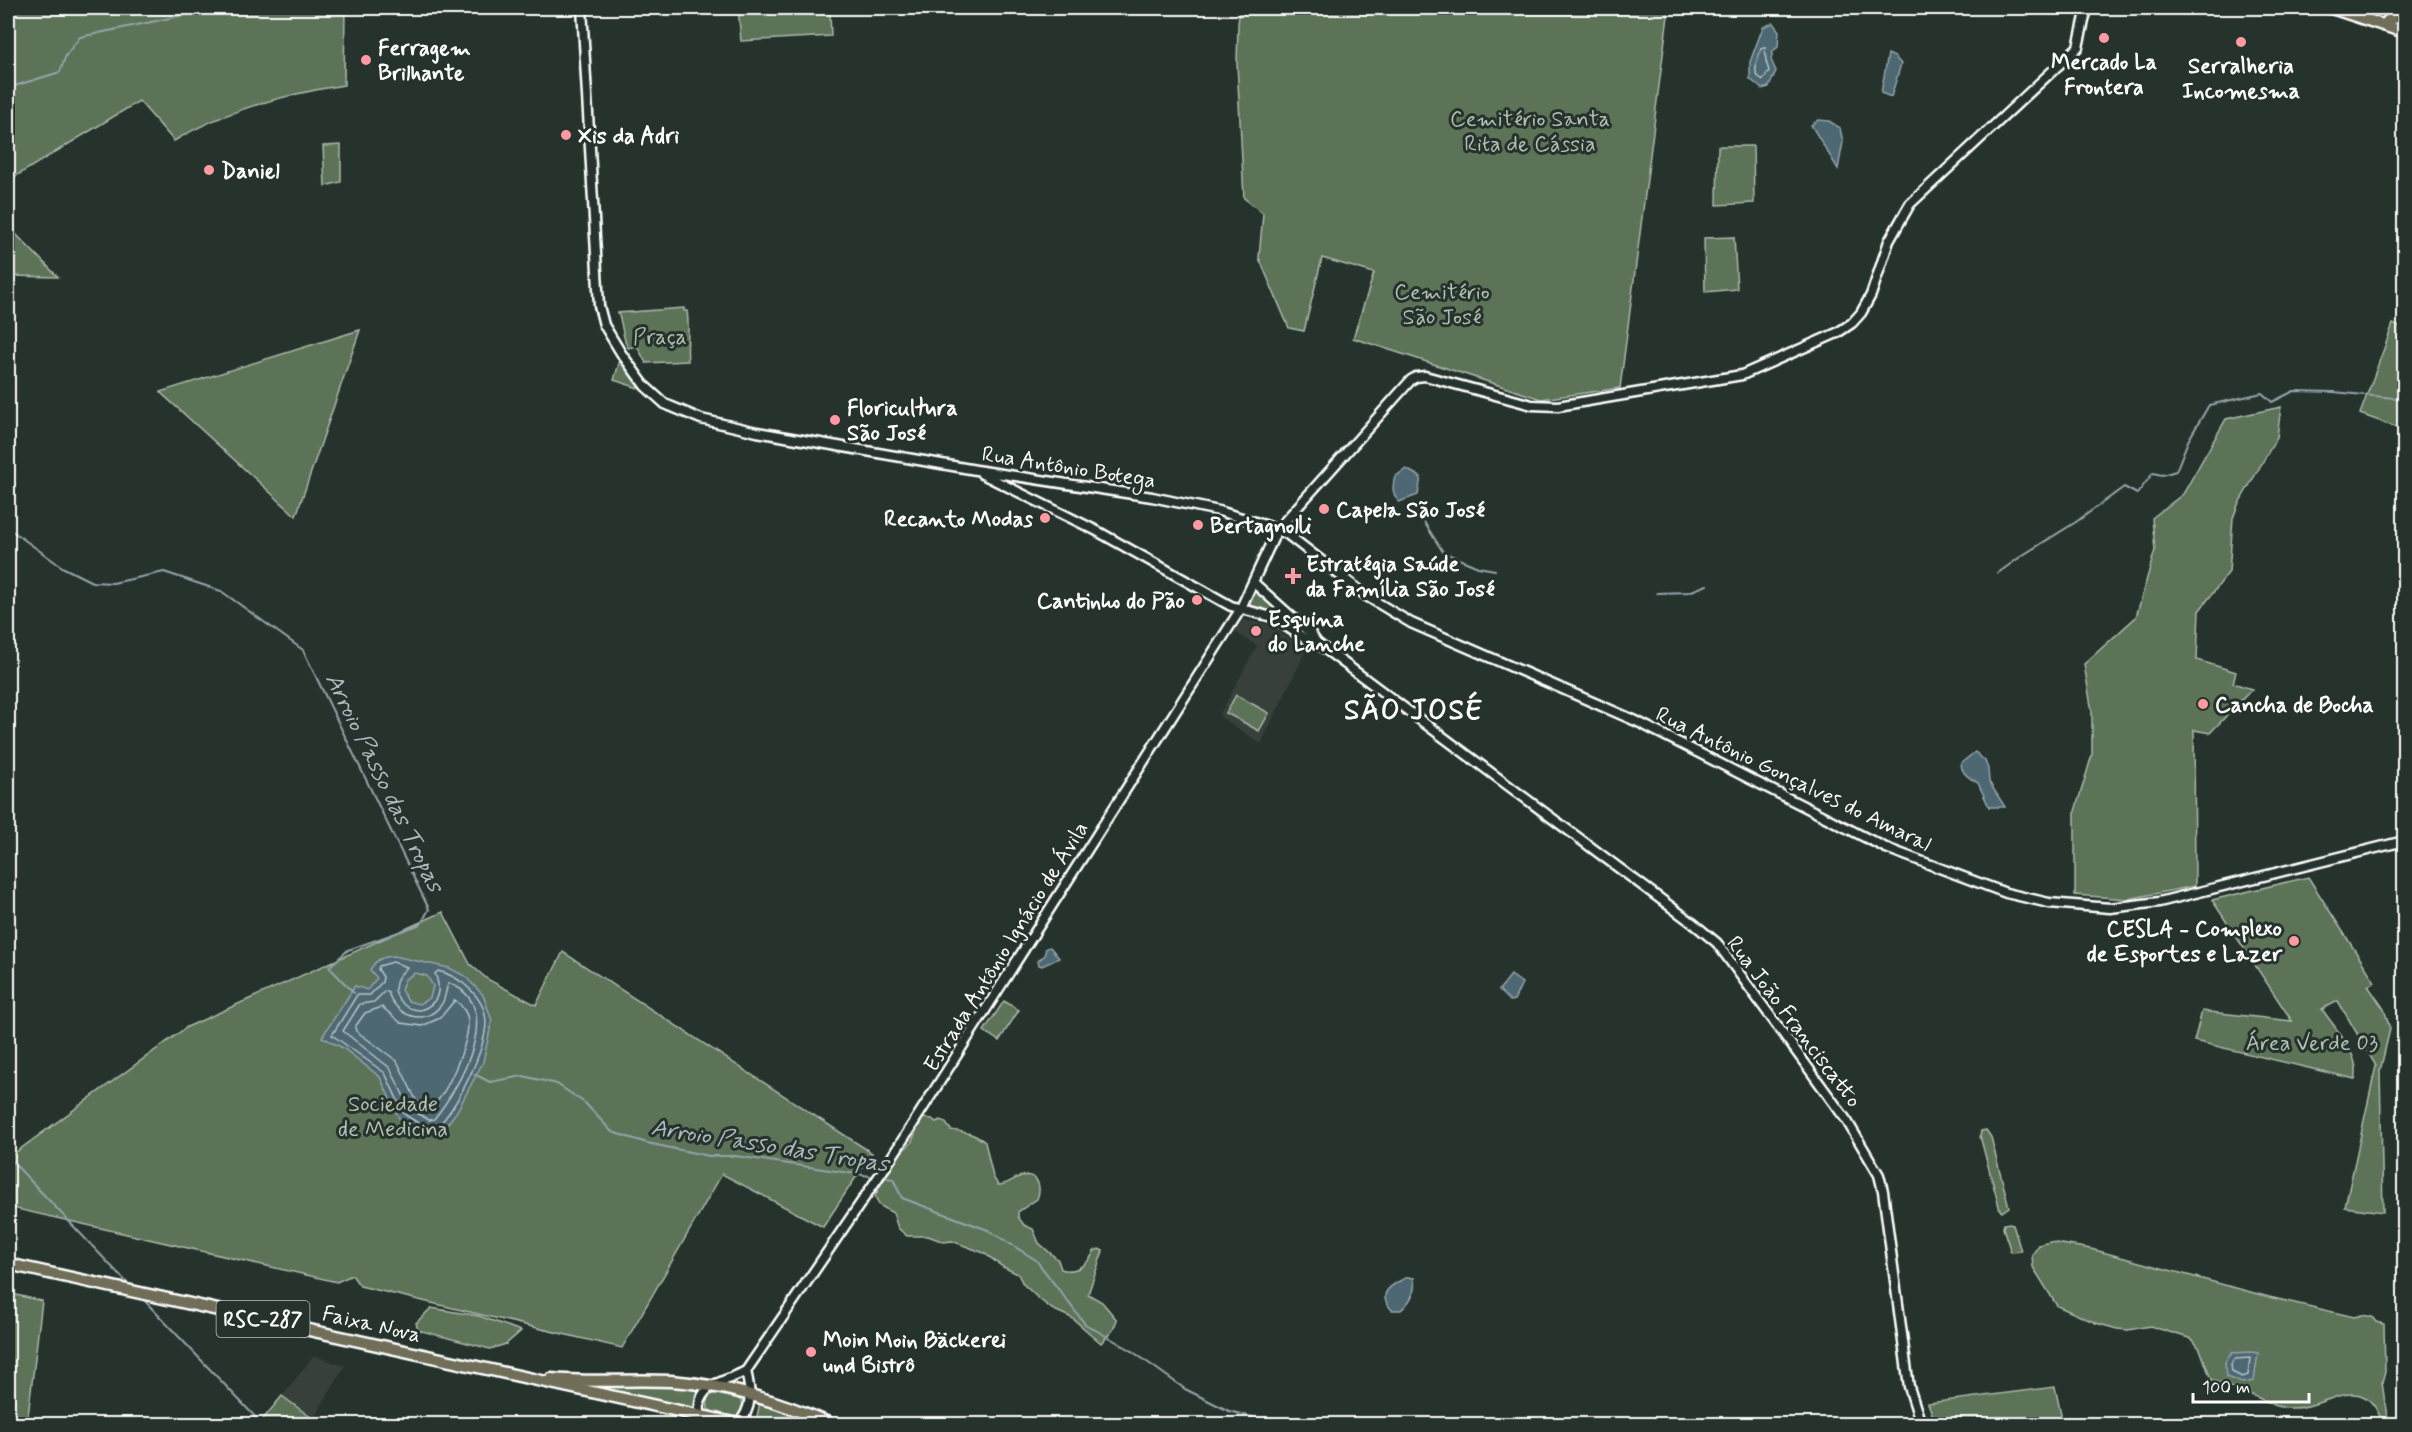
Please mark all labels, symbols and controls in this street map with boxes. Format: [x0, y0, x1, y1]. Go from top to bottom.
marker: Mercado La Frontera [2097, 31, 2111, 45]
place label: Ferragem Brilhante [378, 35, 471, 88]
marker: Serralheria Incomesma [2234, 35, 2248, 49]
place label: Mercado La Frontera [2051, 49, 2157, 102]
marker: Ferragem Brilhante [359, 53, 373, 67]
place label: Serralheria Incomesma [2182, 53, 2300, 106]
park label: Cemitério Santa Rita de Cássia [1450, 106, 1610, 159]
place label: Xis da Adri [578, 123, 679, 151]
marker: Xis da Adri [559, 128, 573, 142]
place label: Daniel [221, 158, 280, 186]
marker: Daniel [202, 163, 216, 177]
park label: Cemitério São José [1394, 279, 1490, 332]
park label: Praça [633, 324, 687, 352]
place label: Floricultura São José [847, 395, 958, 448]
marker: Floricultura São José [828, 413, 842, 427]
street label: Rua Antônio Botega [979, 440, 1158, 498]
place label: Capela São José [1336, 497, 1485, 525]
marker: Capela São José [1317, 502, 1331, 516]
place label: Recanto Modas [884, 506, 1033, 534]
marker: Recanto Modas [1038, 511, 1052, 525]
place label: Bertagnolli [1210, 513, 1312, 542]
marker: Bertagnolli [1191, 518, 1205, 532]
place label: Estratégia Saúde da Família São José [1306, 551, 1495, 604]
marker: Estratégia Saúde da Família São José [1284, 567, 1302, 585]
place label: Cantinho do Pão [1037, 588, 1185, 616]
marker: Cantinho do Pão [1190, 593, 1204, 607]
place label: Esquina do Lanche [1268, 606, 1365, 659]
marker: Esquina do Lanche [1249, 624, 1263, 638]
water label: Arroio Passo das Tropas [317, 668, 451, 899]
district label: SÃO JOSÉ [1344, 691, 1484, 730]
place label: Cancha de Bocha [2215, 692, 2374, 720]
marker: Cancha de Bocha [2196, 697, 2210, 711]
street label: Rua Antônio Gonçalves do Amaral [1651, 701, 1935, 859]
street label: Estrada Antônio Ignácio de Ávila [917, 816, 1096, 1078]
place label: CESLA - Complexo de Esportes e Lazer [2087, 916, 2283, 969]
street label: Rua João Franciscatto [1720, 931, 1867, 1114]
marker: CESLA - Complexo de Esportes e Lazer [2287, 934, 2301, 948]
park label: Área Verde 03 [2246, 1029, 2378, 1058]
park label: Sociedade de Medicina [338, 1091, 448, 1144]
water label: Arroio Passo das Tropas [649, 1112, 893, 1181]
street label: Faixa Nova [320, 1300, 424, 1350]
road number: RSC-287 [216, 1301, 310, 1337]
place label: Moin Moin Bäckerei und Bistrô [823, 1327, 1006, 1380]
marker: Moin Moin Bäckerei und Bistrô [804, 1345, 818, 1359]
scale bar [2193, 1366, 2308, 1404]
text: 100 m [2202, 1376, 2250, 1400]

